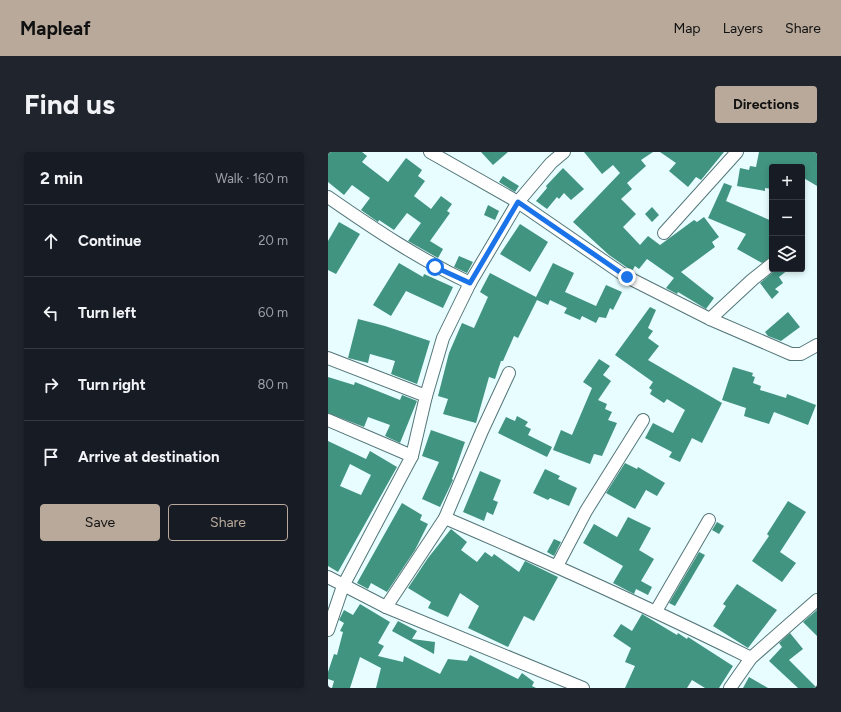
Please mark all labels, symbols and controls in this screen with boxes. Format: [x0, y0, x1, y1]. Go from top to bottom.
text: Mapleaf [20, 17, 91, 40]
text: Map [673, 20, 701, 37]
text: Layers [723, 20, 763, 37]
text: Share [785, 20, 821, 37]
button: Directions [715, 86, 817, 123]
text: Find us [24, 87, 115, 121]
map controls [769, 164, 805, 272]
button: + [769, 164, 805, 200]
text: 2 min [40, 168, 83, 188]
text: Walk · 160 m [215, 171, 288, 186]
button: − [769, 200, 805, 236]
icon: ahead [40, 230, 62, 252]
text: Continue [78, 232, 141, 250]
text: 20 m [258, 233, 288, 248]
button: layers [769, 236, 805, 272]
route start [426, 258, 444, 276]
route end [618, 268, 636, 286]
icon: left [40, 302, 62, 324]
text: Turn left [78, 304, 136, 322]
text: 60 m [258, 305, 288, 320]
icon: right [40, 374, 62, 396]
text: Turn right [78, 376, 146, 394]
text: 80 m [257, 377, 288, 392]
icon: arrive [40, 446, 62, 468]
text: Arrive at destination [78, 448, 219, 466]
button: Save [40, 504, 160, 541]
button: Share [168, 504, 288, 541]

